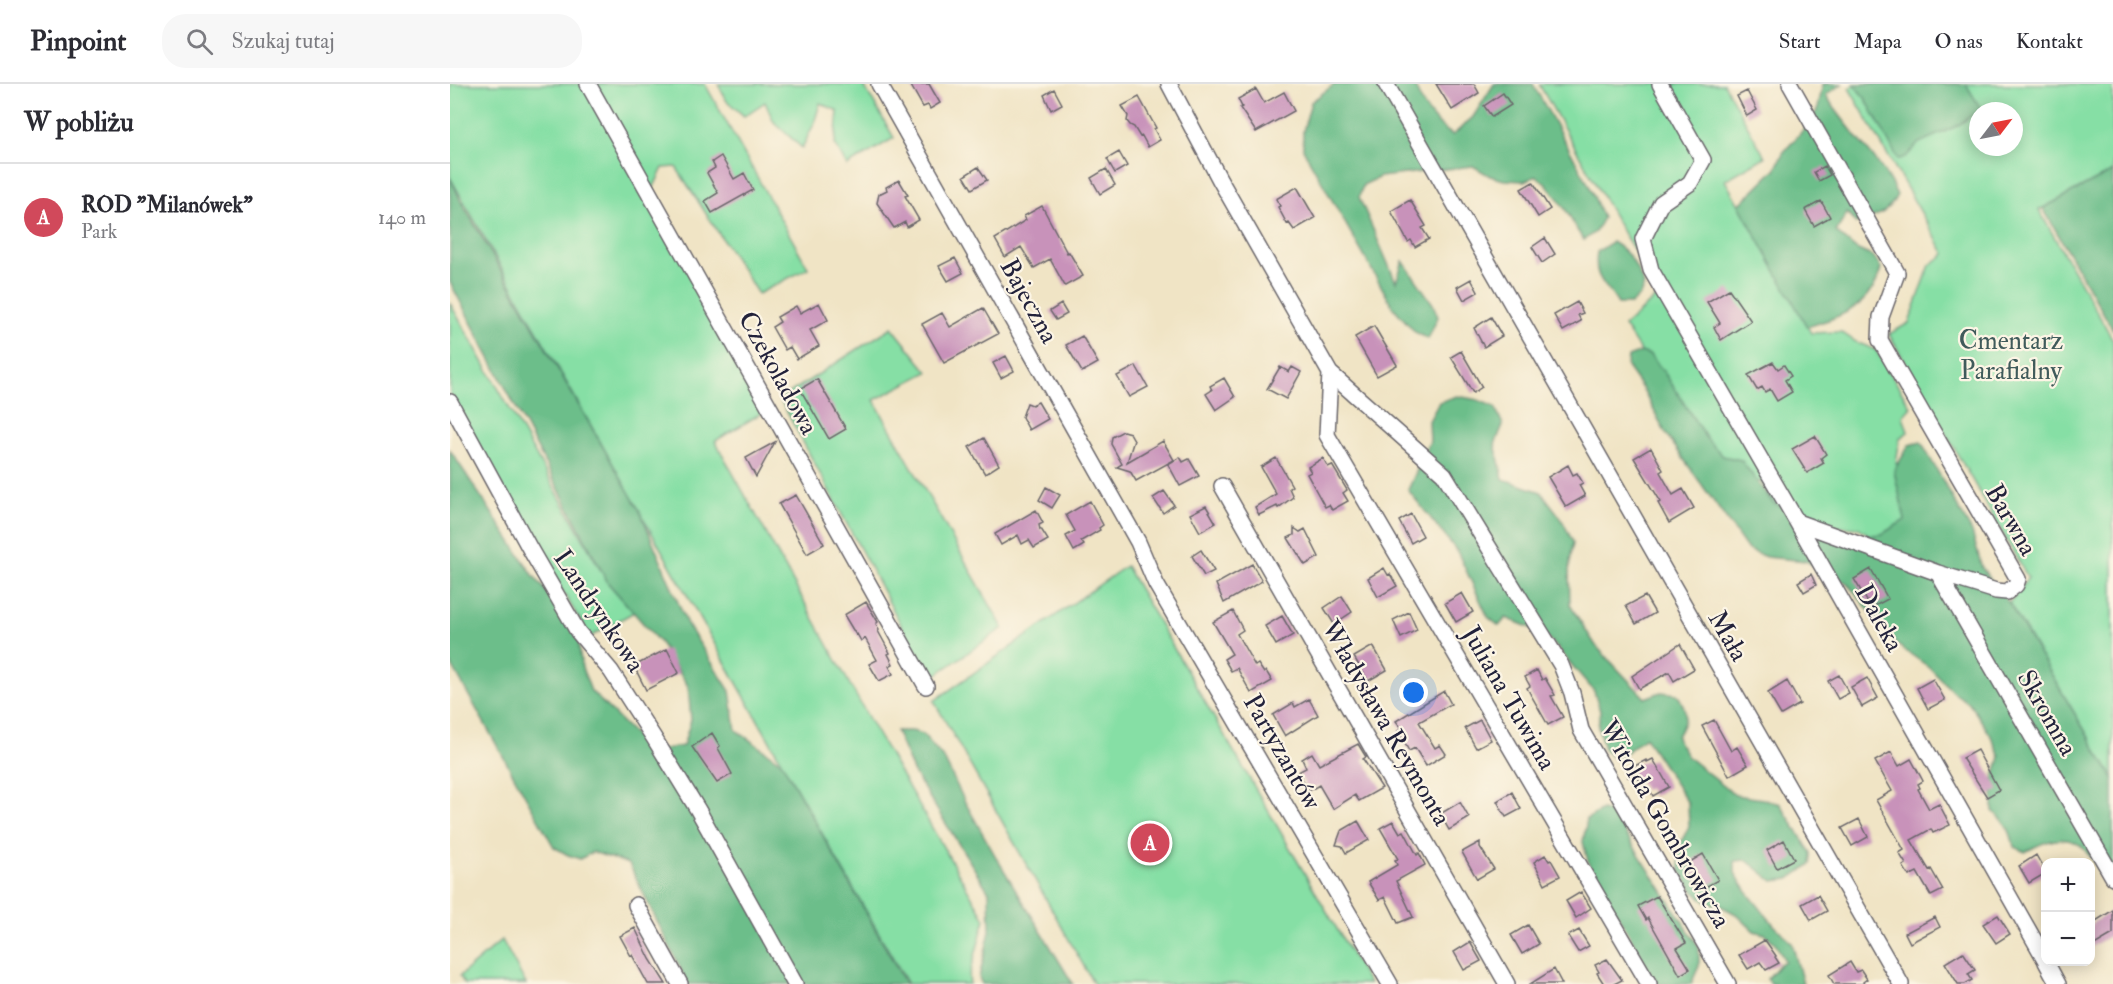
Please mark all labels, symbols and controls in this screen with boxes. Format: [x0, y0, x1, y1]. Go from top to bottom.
search box [162, 14, 582, 68]
text: Pinpoint [30, 24, 126, 59]
icon: search [183, 25, 216, 58]
text: Szukaj tutaj [231, 27, 335, 55]
text: Start [1779, 28, 1821, 55]
text: Mapa [1854, 28, 1902, 55]
text: O nas [1935, 28, 1983, 55]
text: Kontakt [2016, 28, 2083, 55]
north arrow [1969, 102, 2023, 156]
text: W pobliżu [24, 107, 134, 139]
text: ROD "Milanówek" [81, 191, 253, 219]
text: A [37, 205, 50, 230]
text: 140 m [378, 205, 426, 230]
text: Park [81, 219, 117, 244]
street label: Bajeczna [993, 253, 1065, 349]
street label: Czekoladowa [731, 306, 825, 440]
park label: Cmentarz Parafialny [1959, 325, 2064, 387]
street label: Barwna [1978, 478, 2044, 562]
street label: Landrynkowa [546, 544, 652, 679]
street label: Daleka [1848, 579, 1911, 658]
street label: Mała [1701, 605, 1755, 667]
street label: Władysława Reymonta [1314, 614, 1458, 832]
street label: Juliana Tuwima [1454, 619, 1563, 776]
street label: Skromna [2010, 665, 2084, 762]
your location [1399, 678, 1428, 707]
street label: Partyzantów [1236, 689, 1328, 816]
street label: Witolda Gombrowicza [1592, 713, 1738, 934]
pin: A [1130, 820, 1170, 866]
map controls [2041, 858, 2095, 966]
button: + [2041, 858, 2095, 912]
button: − [2041, 912, 2095, 966]

